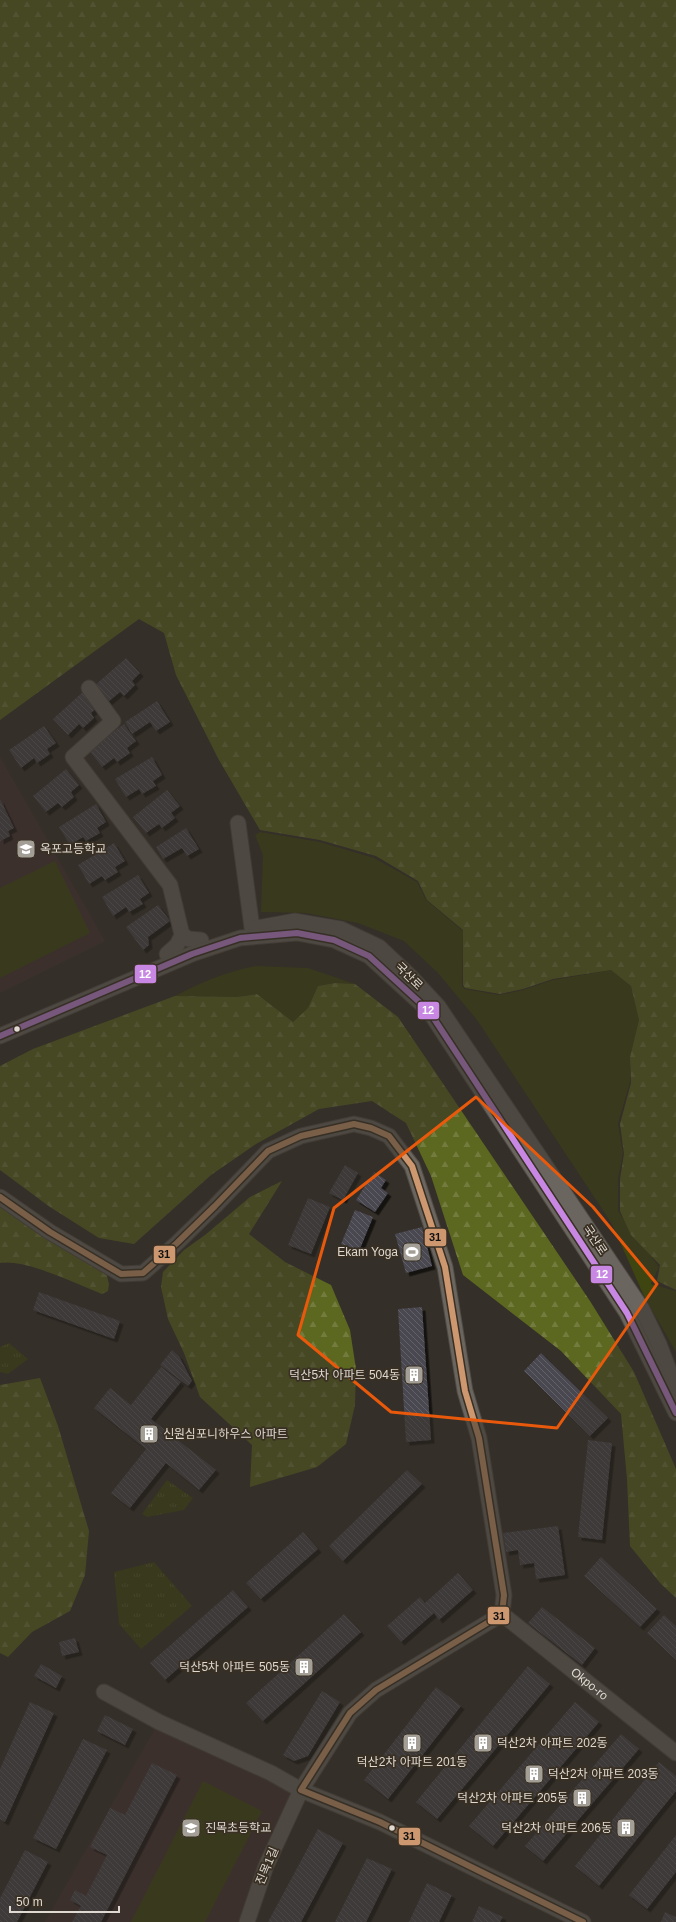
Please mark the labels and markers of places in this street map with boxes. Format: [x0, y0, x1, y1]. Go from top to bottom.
school or university icon: 옥포고등학교 [15, 838, 37, 860]
place label: 옥포고등학교 [40, 842, 106, 856]
unlabelled marker [12, 1024, 22, 1034]
sports icon: Ekam Yoga [401, 1241, 423, 1263]
place label: Ekam Yoga [337, 1245, 398, 1259]
building icon: 덕산5차 아파트 504동 [403, 1364, 425, 1386]
place label: 덕산5차 아파트 504동 [289, 1368, 400, 1382]
building icon: 신원심포니하우스 아파트 [138, 1423, 160, 1445]
place label: 신원심포니하우스 아파트 [163, 1427, 288, 1441]
building icon: 덕산5차 아파트 505동 [293, 1656, 315, 1678]
place label: 덕산5차 아파트 505동 [179, 1660, 290, 1674]
building icon: 덕산2차 아파트 201동 [401, 1732, 423, 1754]
building icon: 덕산2차 아파트 202동 [472, 1732, 494, 1754]
place label: 덕산2차 아파트 202동 [497, 1736, 608, 1750]
place label: 덕산2차 아파트 201동 [357, 1755, 467, 1769]
building icon: 덕산2차 아파트 203동 [523, 1763, 545, 1785]
place label: 덕산2차 아파트 203동 [548, 1767, 659, 1781]
building icon: 덕산2차 아파트 205동 [571, 1787, 593, 1809]
place label: 덕산2차 아파트 205동 [457, 1791, 568, 1805]
school or university icon: 진목초등학교 [180, 1817, 202, 1839]
building icon: 덕산2차 아파트 206동 [615, 1817, 637, 1839]
place label: 진목초등학교 [205, 1821, 271, 1835]
place label: 덕산2차 아파트 206동 [501, 1821, 612, 1835]
unlabelled marker [387, 1823, 397, 1833]

